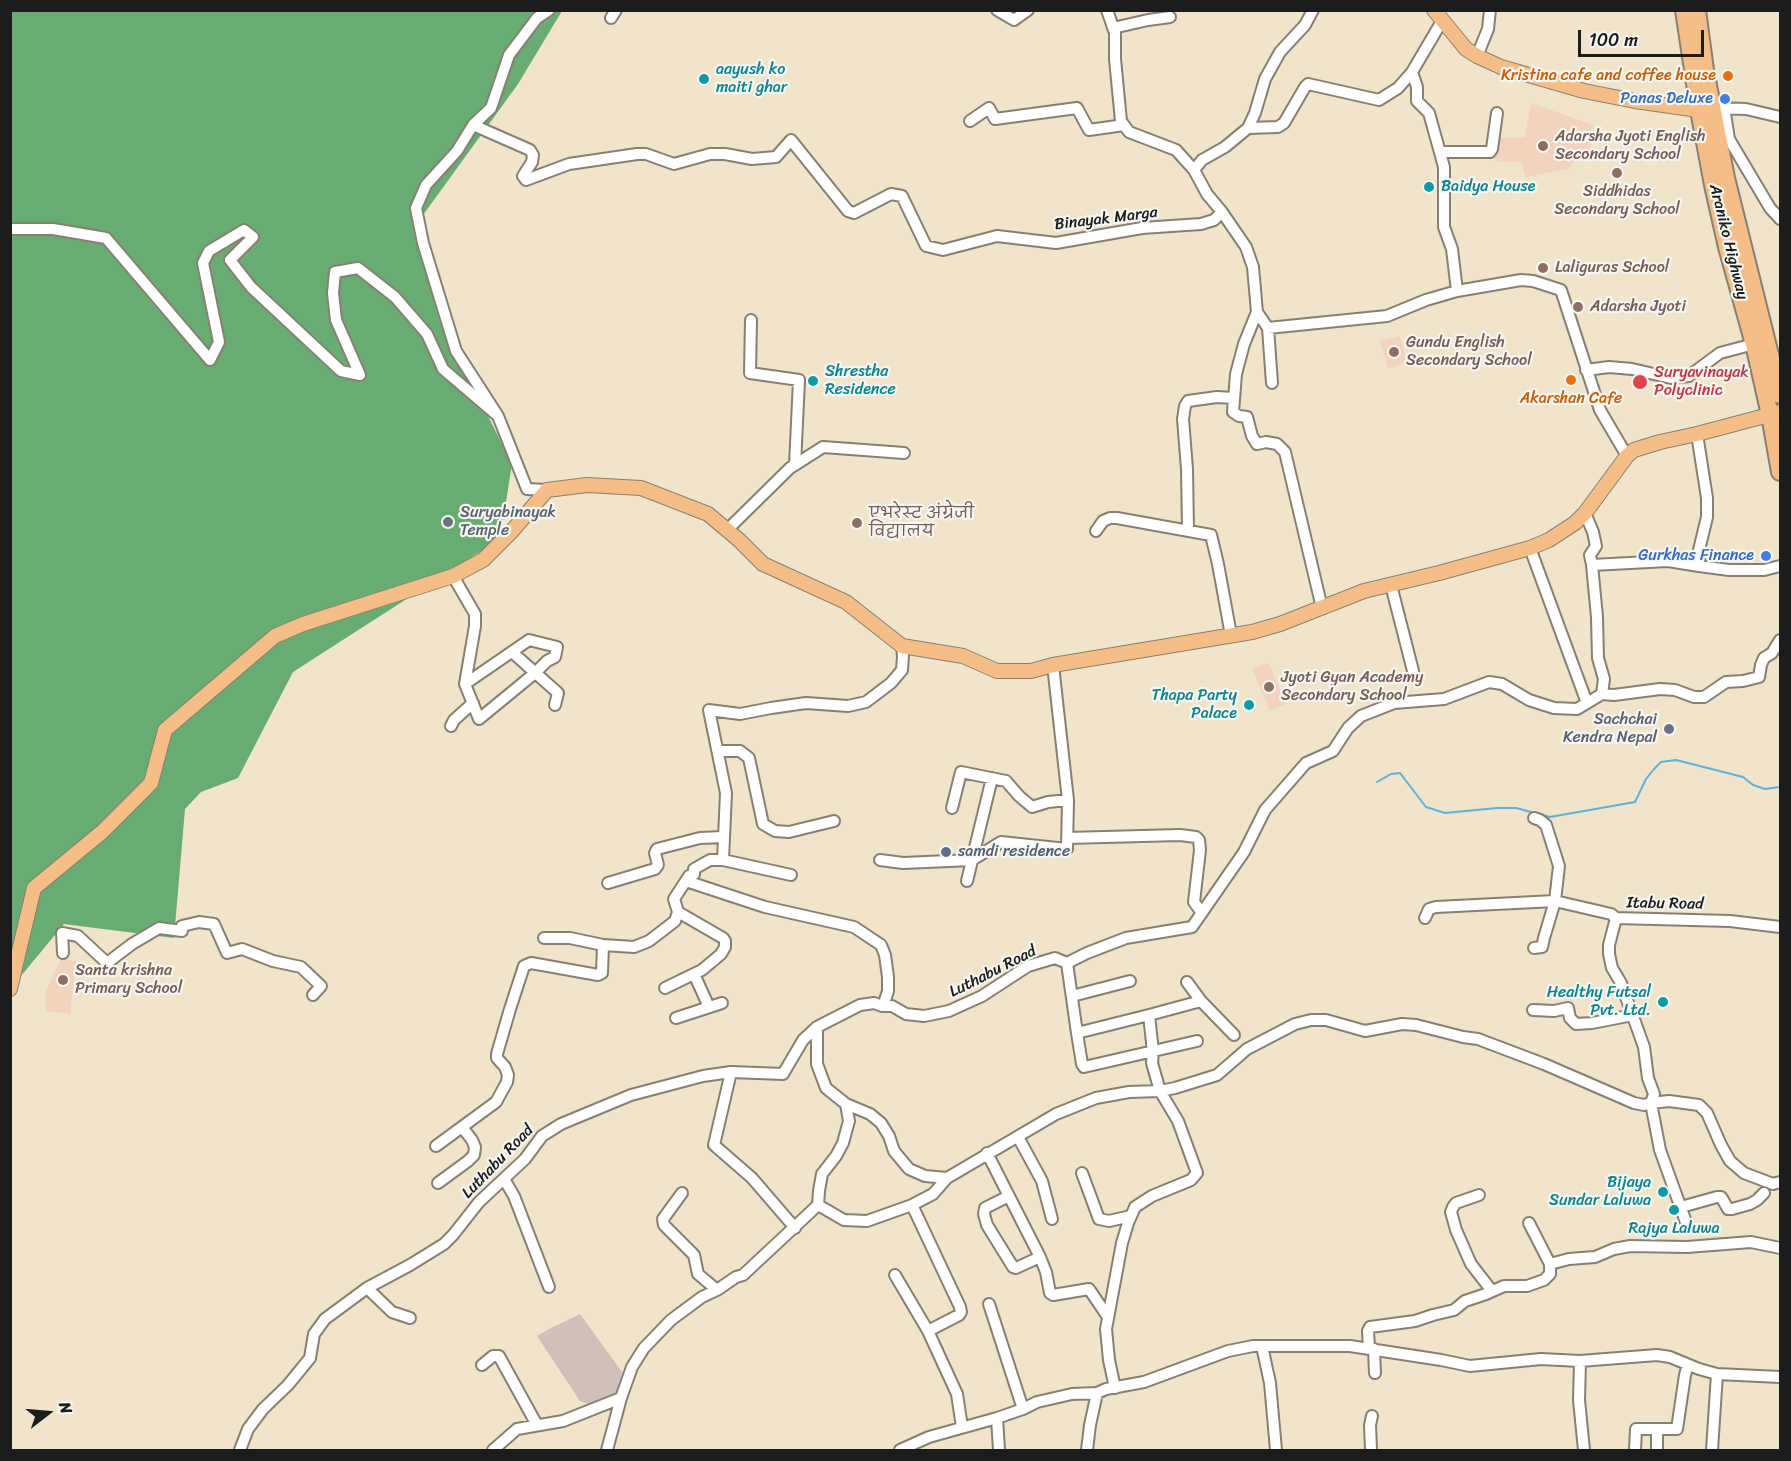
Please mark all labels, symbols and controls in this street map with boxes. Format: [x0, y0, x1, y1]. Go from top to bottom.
scale bar [1581, 18, 1707, 56]
text: 100 m [1589, 24, 1638, 56]
place label: aayush ko maiti ghar [716, 60, 787, 98]
place label: Kristina cafe and coffee house [1501, 66, 1716, 86]
marker: Kristina cafe and coffee house [1721, 69, 1735, 83]
marker: aayush ko maiti ghar [697, 72, 711, 86]
place label: Panas Deluxe [1620, 89, 1713, 109]
marker: Panas Deluxe [1718, 92, 1732, 106]
place label: Adarsha Jyoti English Secondary School [1555, 127, 1705, 165]
marker: Adarsha Jyoti English Secondary School [1536, 139, 1550, 153]
marker: Siddhidas Secondary School [1610, 166, 1624, 180]
place label: Baidya House [1441, 177, 1536, 197]
marker: Baidya House [1422, 180, 1436, 194]
place label: Siddhidas Secondary School [1554, 182, 1680, 220]
street label: Araniko Highway [1704, 182, 1752, 302]
street label: Binayak Marga [1053, 203, 1159, 235]
place label: Laliguras School [1555, 258, 1669, 278]
marker: Laliguras School [1536, 261, 1550, 275]
place label: Adarsha Jyoti [1590, 297, 1686, 317]
marker: Adarsha Jyoti [1571, 300, 1585, 314]
place label: Gundu English Secondary School [1406, 333, 1532, 371]
marker: Gundu English Secondary School [1387, 345, 1401, 359]
place label: Shrestha Residence [825, 362, 896, 400]
place label: Suryavinayak Polyclinic [1654, 363, 1749, 401]
marker: Akarshan Cafe [1564, 373, 1578, 387]
marker: Suryavinayak Polyclinic [1631, 373, 1649, 391]
marker: Shrestha Residence [806, 374, 820, 388]
place label: Akarshan Cafe [1520, 389, 1622, 409]
place label: Suryabinayak Temple [460, 503, 556, 541]
place label: एभरेस्ट अंग्रेजी विद्यालय [869, 504, 974, 542]
marker: Suryabinayak Temple [441, 515, 455, 529]
marker: एभरेस्ट अंग्रेजी विद्यालय [850, 516, 864, 530]
place label: Gurkhas Finance [1638, 546, 1754, 566]
marker: Gurkhas Finance [1759, 549, 1773, 563]
place label: Jyoti Gyan Academy Secondary School [1281, 668, 1423, 706]
marker: Jyoti Gyan Academy Secondary School [1262, 680, 1276, 694]
place label: Thapa Party Palace [1152, 686, 1237, 724]
marker: Thapa Party Palace [1242, 698, 1256, 712]
place label: Sachchai Kendra Nepal [1563, 710, 1657, 748]
marker: Sachchai Kendra Nepal [1662, 722, 1676, 736]
place label: samdi residence [958, 842, 1070, 862]
marker: samdi residence [939, 845, 953, 859]
street label: Itabu Road [1626, 894, 1704, 914]
street label: Luthabu Road [946, 942, 1040, 1002]
place label: Santa krishna Primary School [75, 961, 182, 999]
marker: Santa krishna Primary School [56, 973, 70, 987]
place label: Healthy Futsal Pvt. Ltd. [1547, 983, 1651, 1021]
marker: Healthy Futsal Pvt. Ltd. [1656, 995, 1670, 1009]
street label: Luthabu Road [458, 1121, 538, 1203]
place label: Bijaya Sundar Laluwa [1549, 1173, 1651, 1211]
marker: Bijaya Sundar Laluwa [1656, 1185, 1670, 1199]
marker: Rajya Laluwa [1667, 1203, 1681, 1217]
place label: Rajya Laluwa [1628, 1219, 1720, 1239]
north arrow [18, 1383, 78, 1443]
text: N [50, 1399, 81, 1417]

